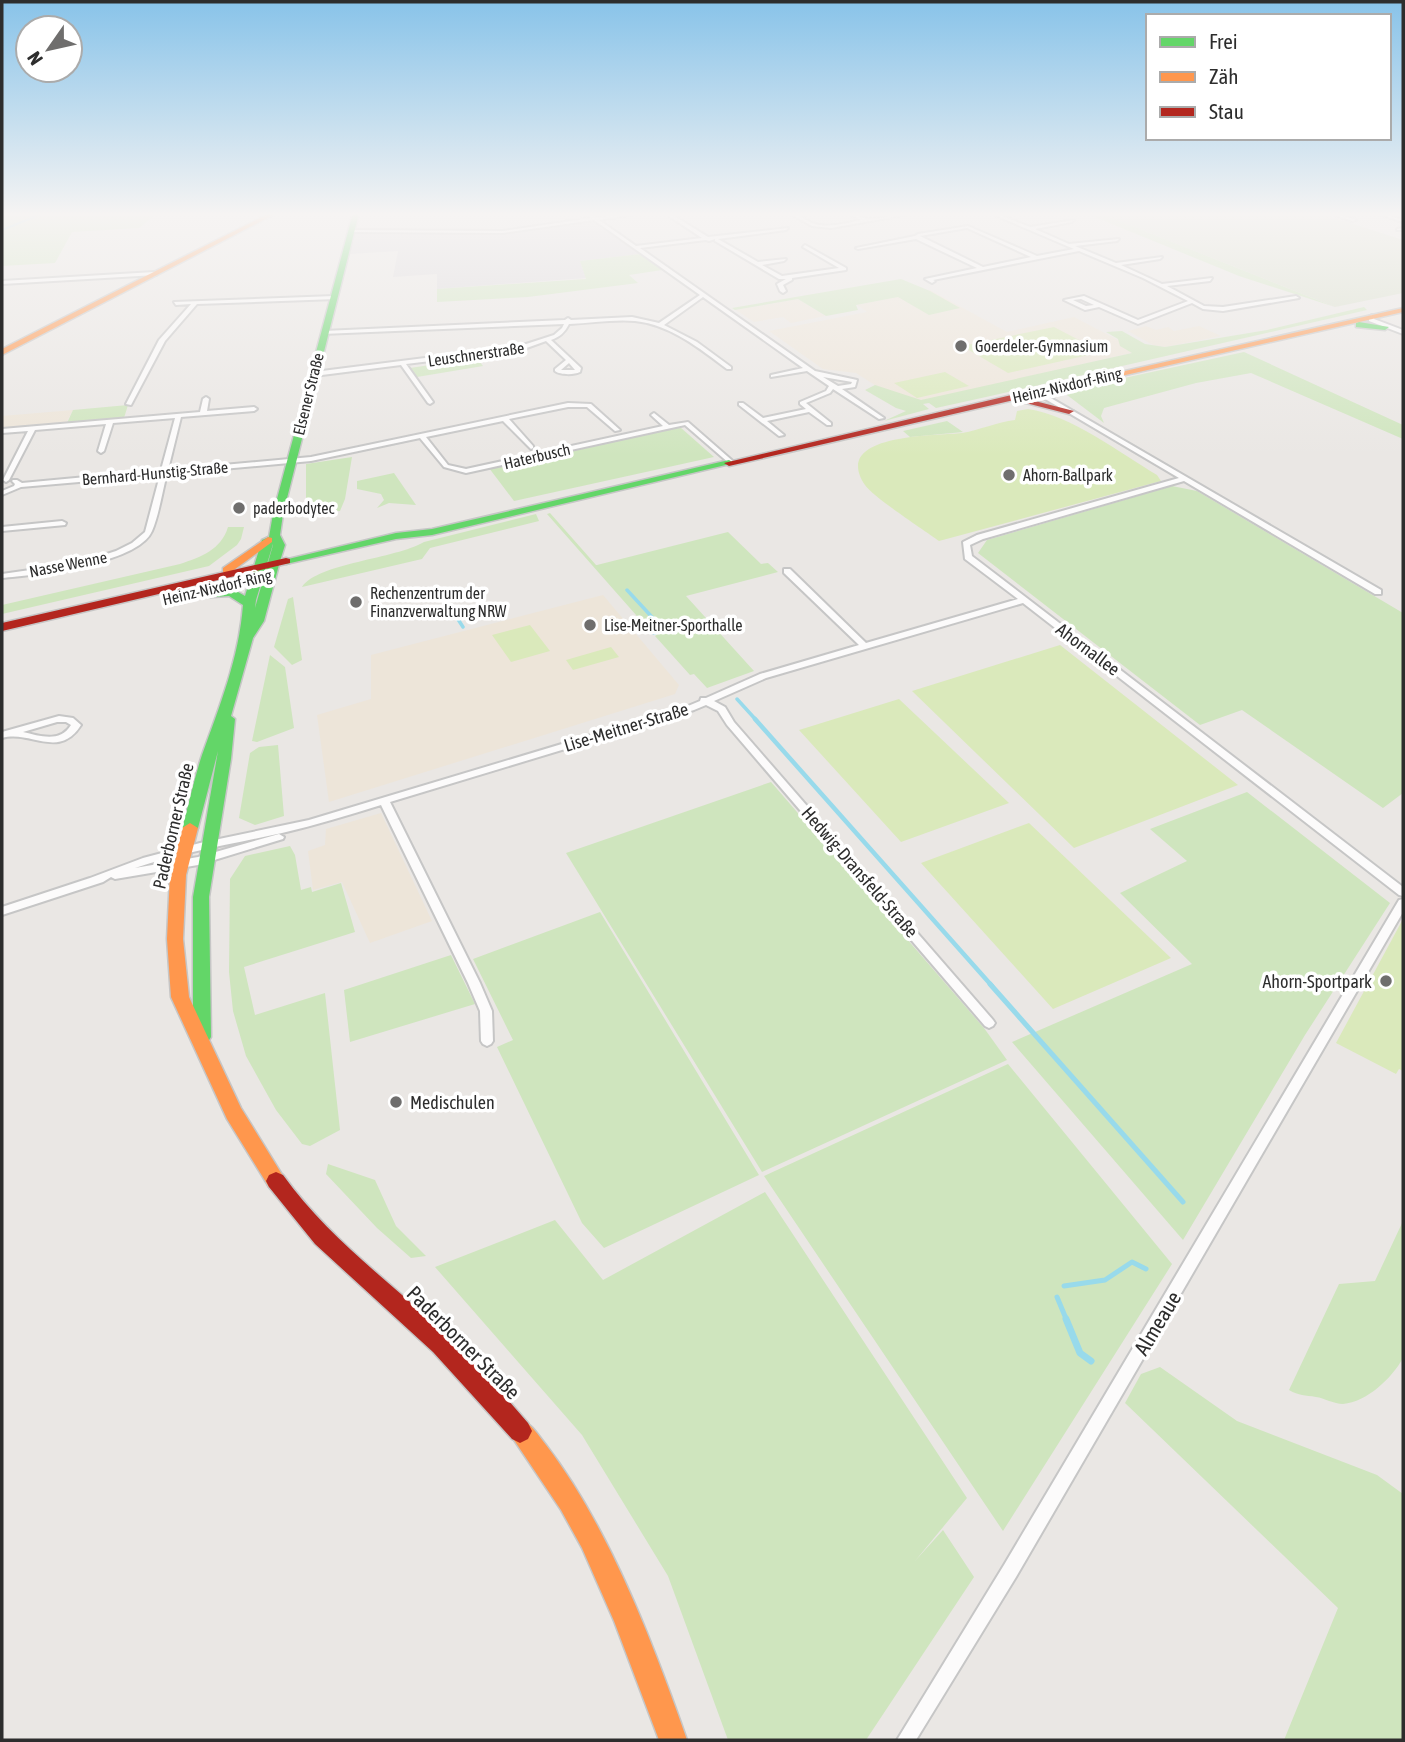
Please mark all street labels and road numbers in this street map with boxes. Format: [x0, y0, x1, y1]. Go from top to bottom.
street label: Leuschnerstraße [427, 338, 525, 370]
street label: Elsener Straße [289, 351, 327, 437]
street label: Heinz-Nixdorf-Ring [1011, 364, 1124, 407]
street label: Haterbusch [502, 440, 572, 472]
street label: Bernhard-Hunstig-Straße [81, 458, 229, 489]
street label: Nasse Wenne [28, 548, 108, 580]
street label: Heinz-Nixdorf-Ring [161, 566, 274, 609]
street label: Ahornallee [1052, 618, 1124, 680]
street label: Lise-Meitner-Straße [561, 698, 691, 756]
street label: Paderborner Straße [148, 761, 198, 891]
street label: Hedwig-Dransfeld-Straße [798, 802, 922, 942]
street label: Paderborner Straße [402, 1280, 526, 1404]
street label: Almeaue [1129, 1287, 1185, 1359]

